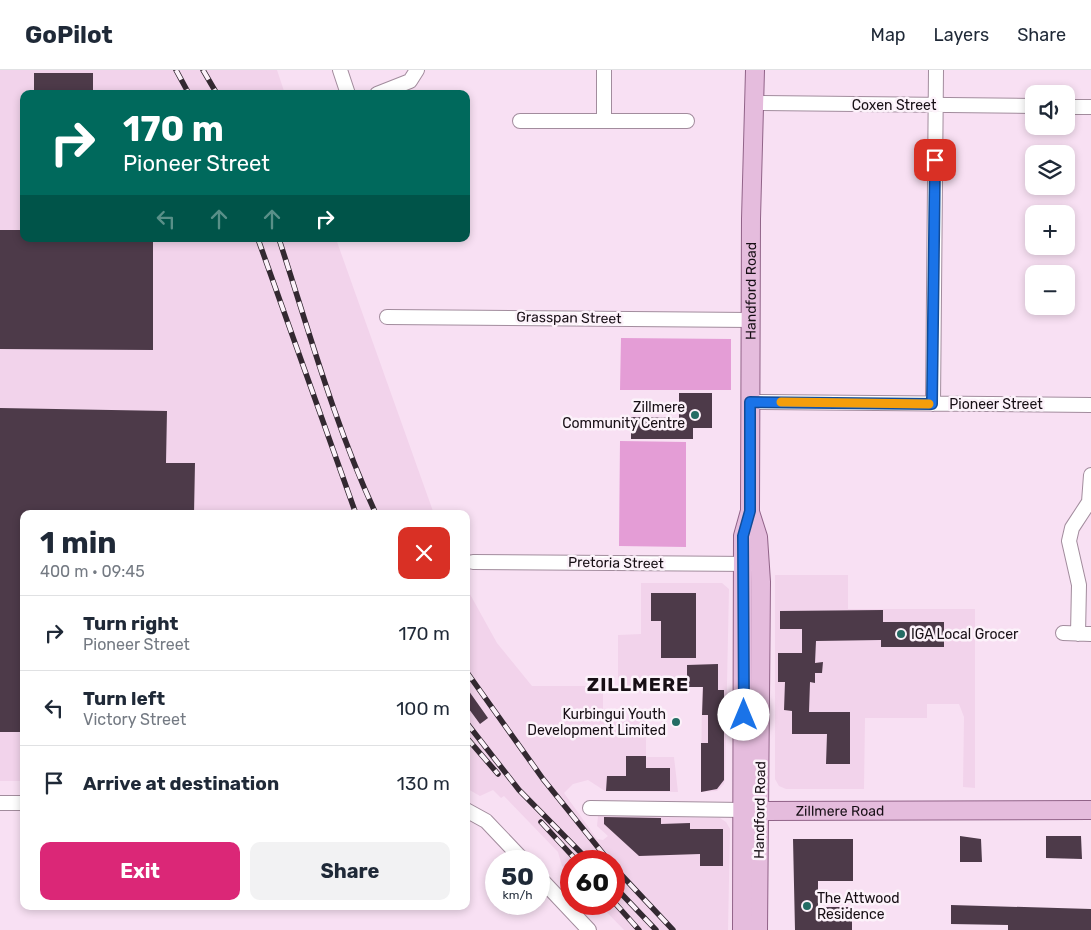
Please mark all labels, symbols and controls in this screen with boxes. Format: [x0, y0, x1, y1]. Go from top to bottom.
text: GoPilot [25, 21, 113, 49]
text: Map [871, 24, 906, 46]
text: Layers [934, 24, 989, 46]
text: Share [1017, 24, 1066, 46]
map controls [1025, 85, 1075, 315]
button: sound [1025, 85, 1075, 135]
street label: Coxen Street [852, 97, 937, 114]
text: 170 m [123, 108, 224, 150]
icon: right [40, 110, 105, 175]
pin [914, 139, 956, 181]
button: layers [1025, 145, 1075, 195]
icon: arrive [921, 146, 949, 174]
text: Pioneer Street [123, 150, 270, 177]
icon: left [152, 205, 180, 233]
icon: ahead [205, 205, 233, 233]
icon: ahead [258, 205, 286, 233]
icon: right [311, 205, 339, 233]
button: + [1025, 205, 1075, 255]
street label: Handford Road [742, 242, 759, 340]
button: − [1025, 265, 1075, 315]
street label: Grasspan Street [516, 309, 622, 327]
street label: Pioneer Street [949, 396, 1043, 413]
place label: Zillmere Community Centre [562, 399, 685, 432]
marker: Zillmere Community Centre [689, 409, 701, 421]
text: 1 min [40, 525, 117, 561]
button: close [398, 527, 450, 579]
street label: Pretoria Street [568, 554, 665, 572]
text: 400 m · 09:45 [40, 562, 145, 581]
text: Turn right [83, 612, 178, 635]
icon: right [40, 619, 68, 647]
text: 170 m [399, 622, 450, 645]
place label: IGA Local Grocer [911, 626, 1019, 643]
marker: IGA Local Grocer [895, 628, 907, 640]
text: Pioneer Street [83, 635, 190, 654]
district label: ZILLMERE [587, 673, 689, 696]
text: Turn left [83, 687, 165, 710]
position arrow [717, 688, 769, 740]
icon: left [40, 694, 68, 722]
text: 100 m [396, 697, 450, 720]
place label: Kurbingui Youth Development Limited [527, 706, 666, 739]
text: Victory Street [83, 710, 186, 729]
marker: Kurbingui Youth Development Limited [670, 716, 682, 728]
street label: Handford Road [751, 761, 769, 859]
icon: arrive [40, 769, 68, 797]
text: Arrive at destination [83, 772, 279, 795]
text: 130 m [397, 772, 450, 795]
street label: Zillmere Road [796, 802, 884, 819]
button: Exit [40, 842, 240, 900]
button: Share [250, 842, 450, 900]
speed limit sign: 60 [560, 850, 625, 915]
text: 50 [501, 862, 534, 891]
text: km/h [503, 888, 532, 902]
place label: The Attwood Residence [817, 890, 900, 923]
marker: The Attwood Residence [801, 900, 813, 912]

